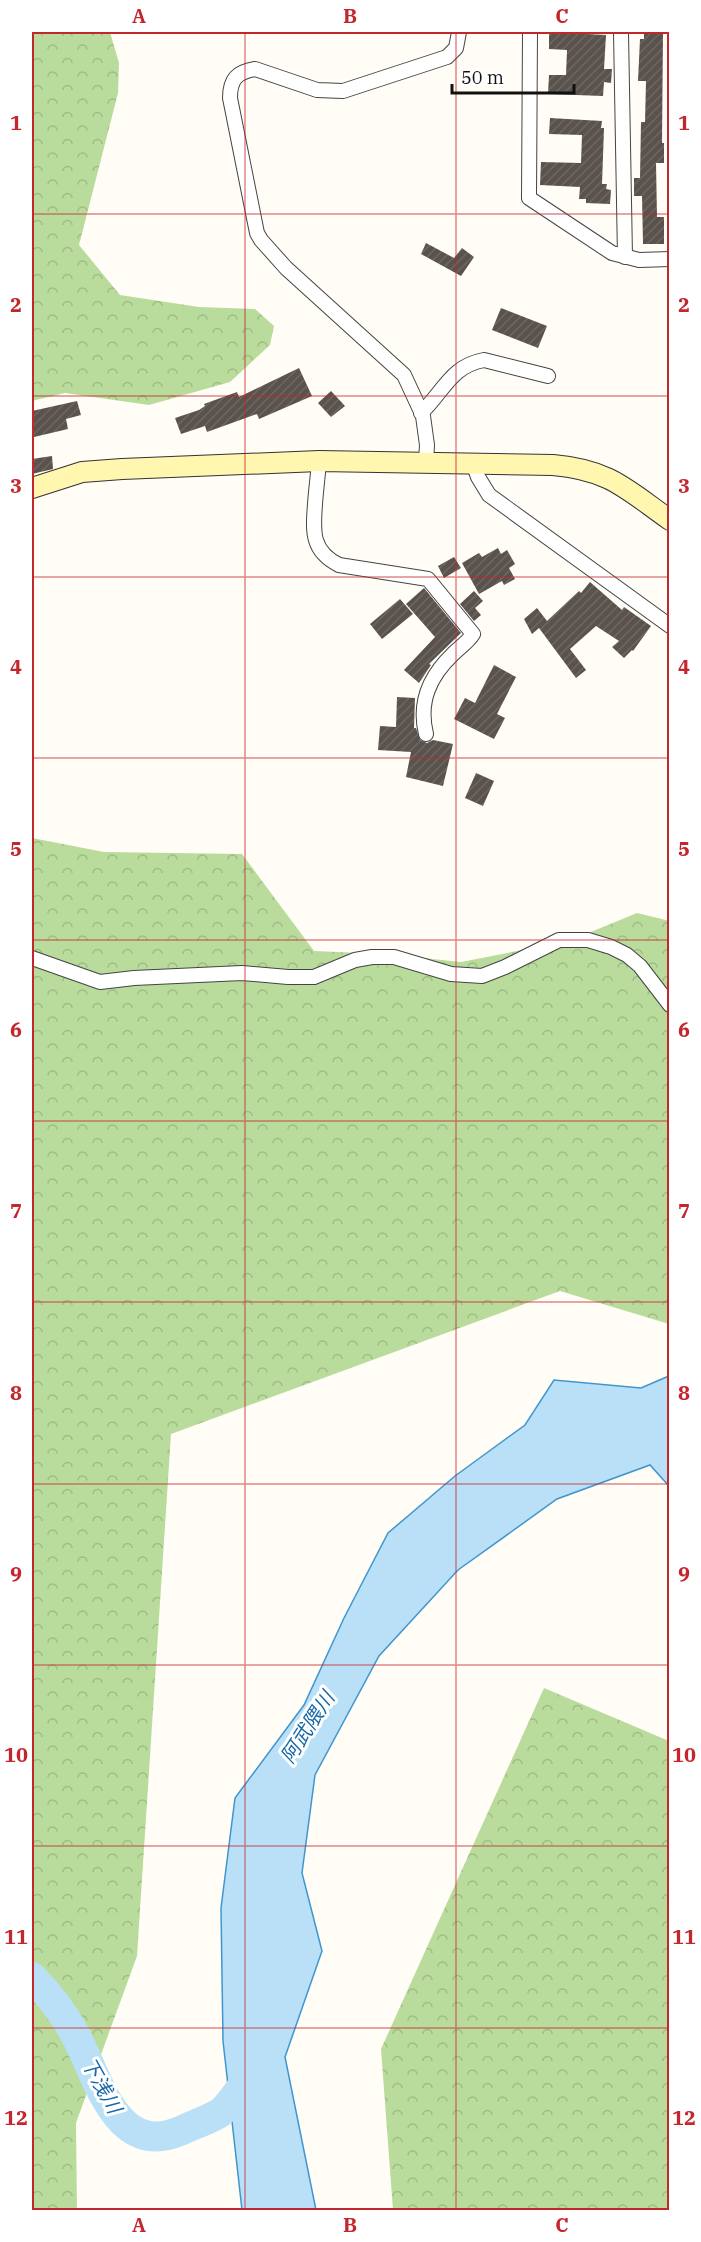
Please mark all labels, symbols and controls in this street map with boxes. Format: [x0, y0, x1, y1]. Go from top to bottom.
text: A [132, 2, 146, 29]
text: B [343, 2, 357, 29]
text: C [555, 2, 569, 29]
scale bar [452, 57, 574, 95]
text: 50 m [461, 66, 504, 89]
text: 1 [10, 109, 22, 136]
text: 1 [678, 109, 690, 136]
text: 2 [10, 291, 22, 318]
text: 2 [678, 291, 690, 318]
text: 3 [10, 472, 22, 499]
text: 3 [678, 472, 690, 499]
text: 4 [10, 653, 22, 680]
text: 4 [678, 653, 690, 680]
text: 5 [10, 835, 22, 862]
text: 5 [678, 835, 690, 862]
text: 6 [10, 1016, 22, 1043]
text: 6 [678, 1016, 690, 1043]
text: 7 [10, 1197, 22, 1224]
text: 7 [678, 1197, 690, 1224]
text: 8 [10, 1379, 22, 1406]
text: 8 [678, 1379, 690, 1406]
text: 9 [10, 1560, 22, 1587]
text: 9 [678, 1560, 690, 1587]
water label: 阿武隈川 [274, 1684, 341, 1768]
text: 10 [4, 1741, 28, 1768]
text: 10 [672, 1741, 696, 1768]
text: 11 [4, 1923, 28, 1950]
text: 11 [672, 1923, 696, 1950]
water label: 下浅川 [76, 2052, 129, 2120]
text: 12 [4, 2104, 28, 2131]
text: 12 [672, 2104, 696, 2131]
text: A [132, 2211, 146, 2238]
text: B [343, 2211, 357, 2238]
text: C [555, 2211, 569, 2238]

